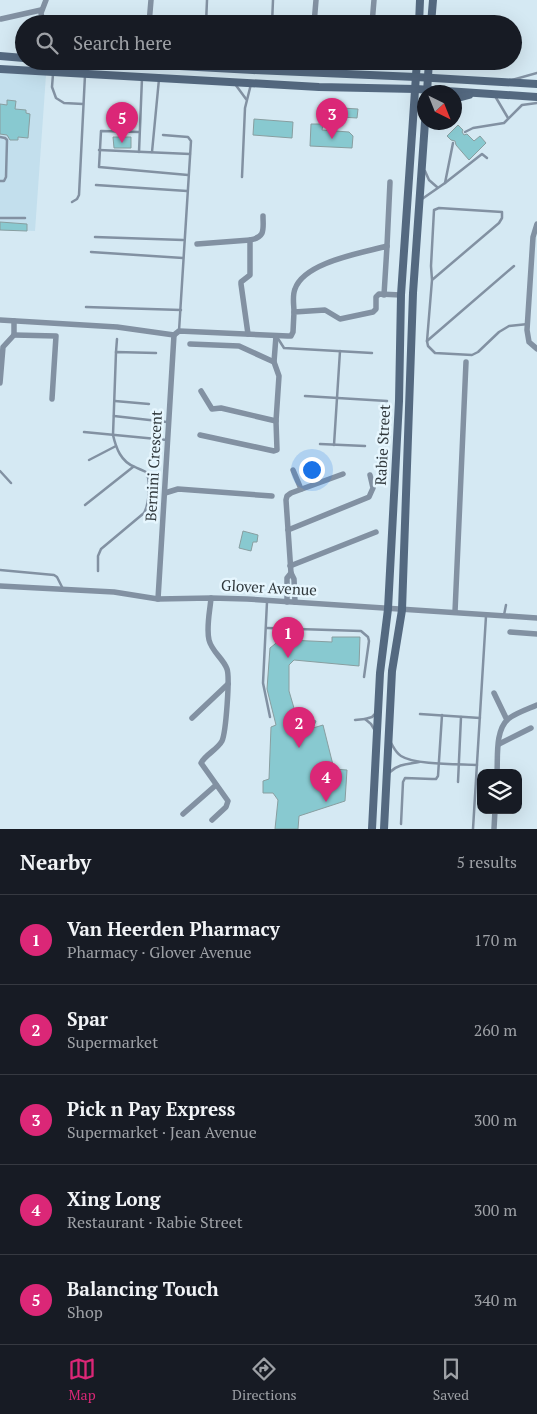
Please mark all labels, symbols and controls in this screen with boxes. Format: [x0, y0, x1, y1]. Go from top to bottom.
search box [15, 15, 522, 70]
icon: search [33, 29, 61, 57]
text: Search here [73, 30, 172, 55]
north arrow [417, 85, 462, 130]
pin: 3 [316, 98, 348, 139]
pin: 5 [106, 102, 138, 143]
street label: Rabie Street [370, 404, 394, 486]
street label: Bernini Crescent [140, 409, 166, 522]
your location [299, 457, 325, 483]
street label: Glover Avenue [221, 575, 318, 599]
pin: 1 [272, 617, 304, 658]
pin: 2 [283, 707, 315, 748]
pin: 4 [310, 761, 342, 802]
map controls [477, 769, 522, 814]
button: layers [477, 769, 522, 814]
text: Nearby [20, 848, 91, 876]
text: 5 results [457, 851, 517, 873]
text: Van Heerden Pharmacy [67, 916, 280, 941]
text: 1 [31, 929, 41, 951]
text: 170 m [474, 929, 517, 951]
text: Pharmacy · Glover Avenue [67, 941, 252, 963]
text: Spar [67, 1006, 108, 1031]
text: 2 [31, 1019, 41, 1041]
text: 260 m [474, 1019, 517, 1041]
text: Supermarket [67, 1031, 158, 1053]
text: Pick n Pay Express [67, 1096, 235, 1121]
text: 3 [31, 1109, 41, 1131]
text: 300 m [474, 1109, 517, 1131]
text: Supermarket · Jean Avenue [67, 1121, 257, 1143]
text: Xing Long [67, 1186, 161, 1211]
text: 4 [31, 1199, 41, 1221]
text: 300 m [474, 1199, 517, 1221]
text: Restaurant · Rabie Street [67, 1211, 243, 1233]
text: Balancing Touch [67, 1276, 219, 1301]
text: 5 [31, 1289, 41, 1311]
text: 340 m [474, 1289, 517, 1311]
text: Shop [67, 1301, 103, 1323]
tab: Map [68, 1355, 96, 1404]
tab: Directions [232, 1355, 297, 1404]
tab: Saved [433, 1355, 469, 1404]

